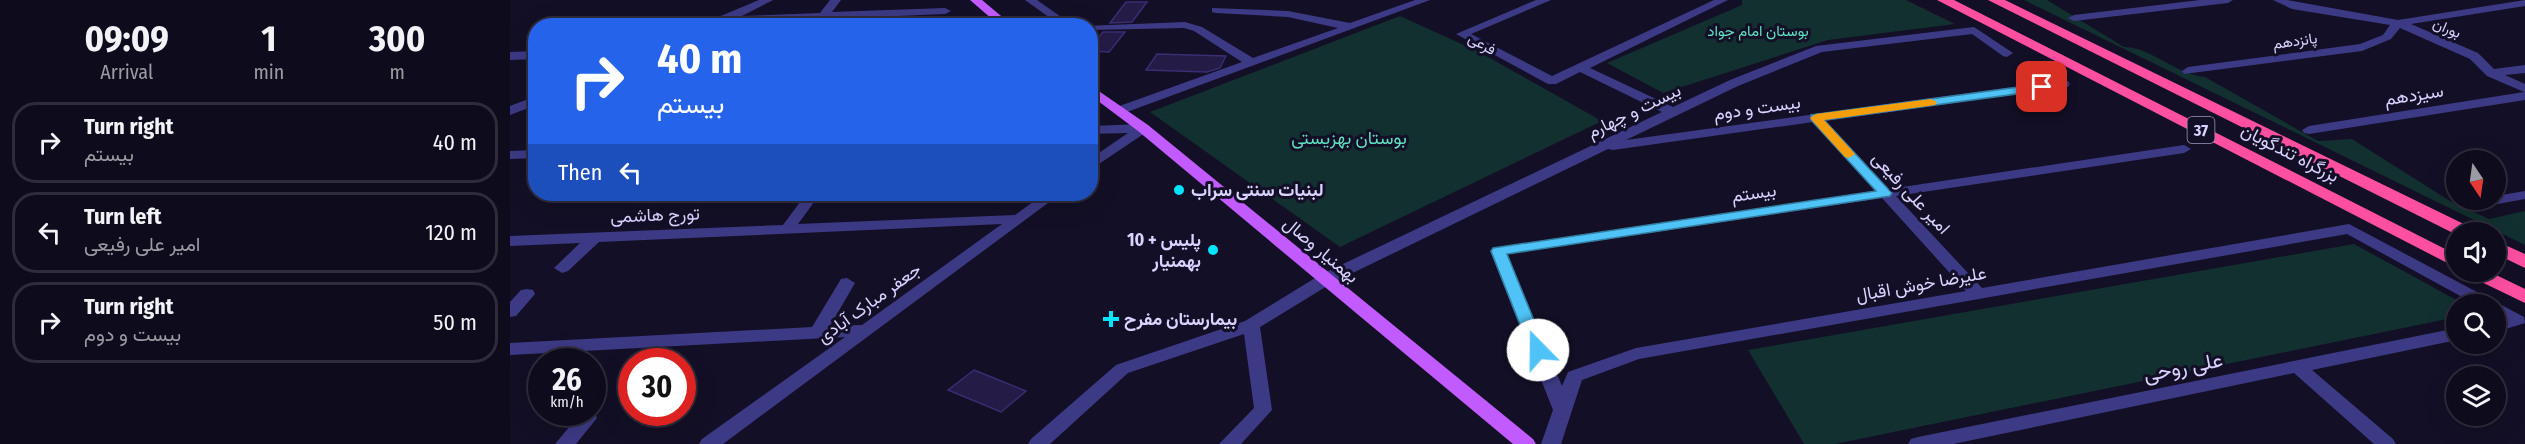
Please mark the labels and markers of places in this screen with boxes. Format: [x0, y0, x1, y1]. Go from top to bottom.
pin [2016, 61, 2067, 112]
place label: لبنیات سنتی سراب [1191, 179, 1324, 201]
marker: لبنیات سنتی سراب [1172, 183, 1186, 197]
place label: پلیس + 10 بهمنیار [1127, 229, 1201, 272]
marker: پلیس + 10 بهمنیار [1206, 243, 1220, 257]
place label: بیمارستان مفرح [1124, 308, 1237, 331]
marker: بیمارستان مفرح [1102, 310, 1120, 328]

